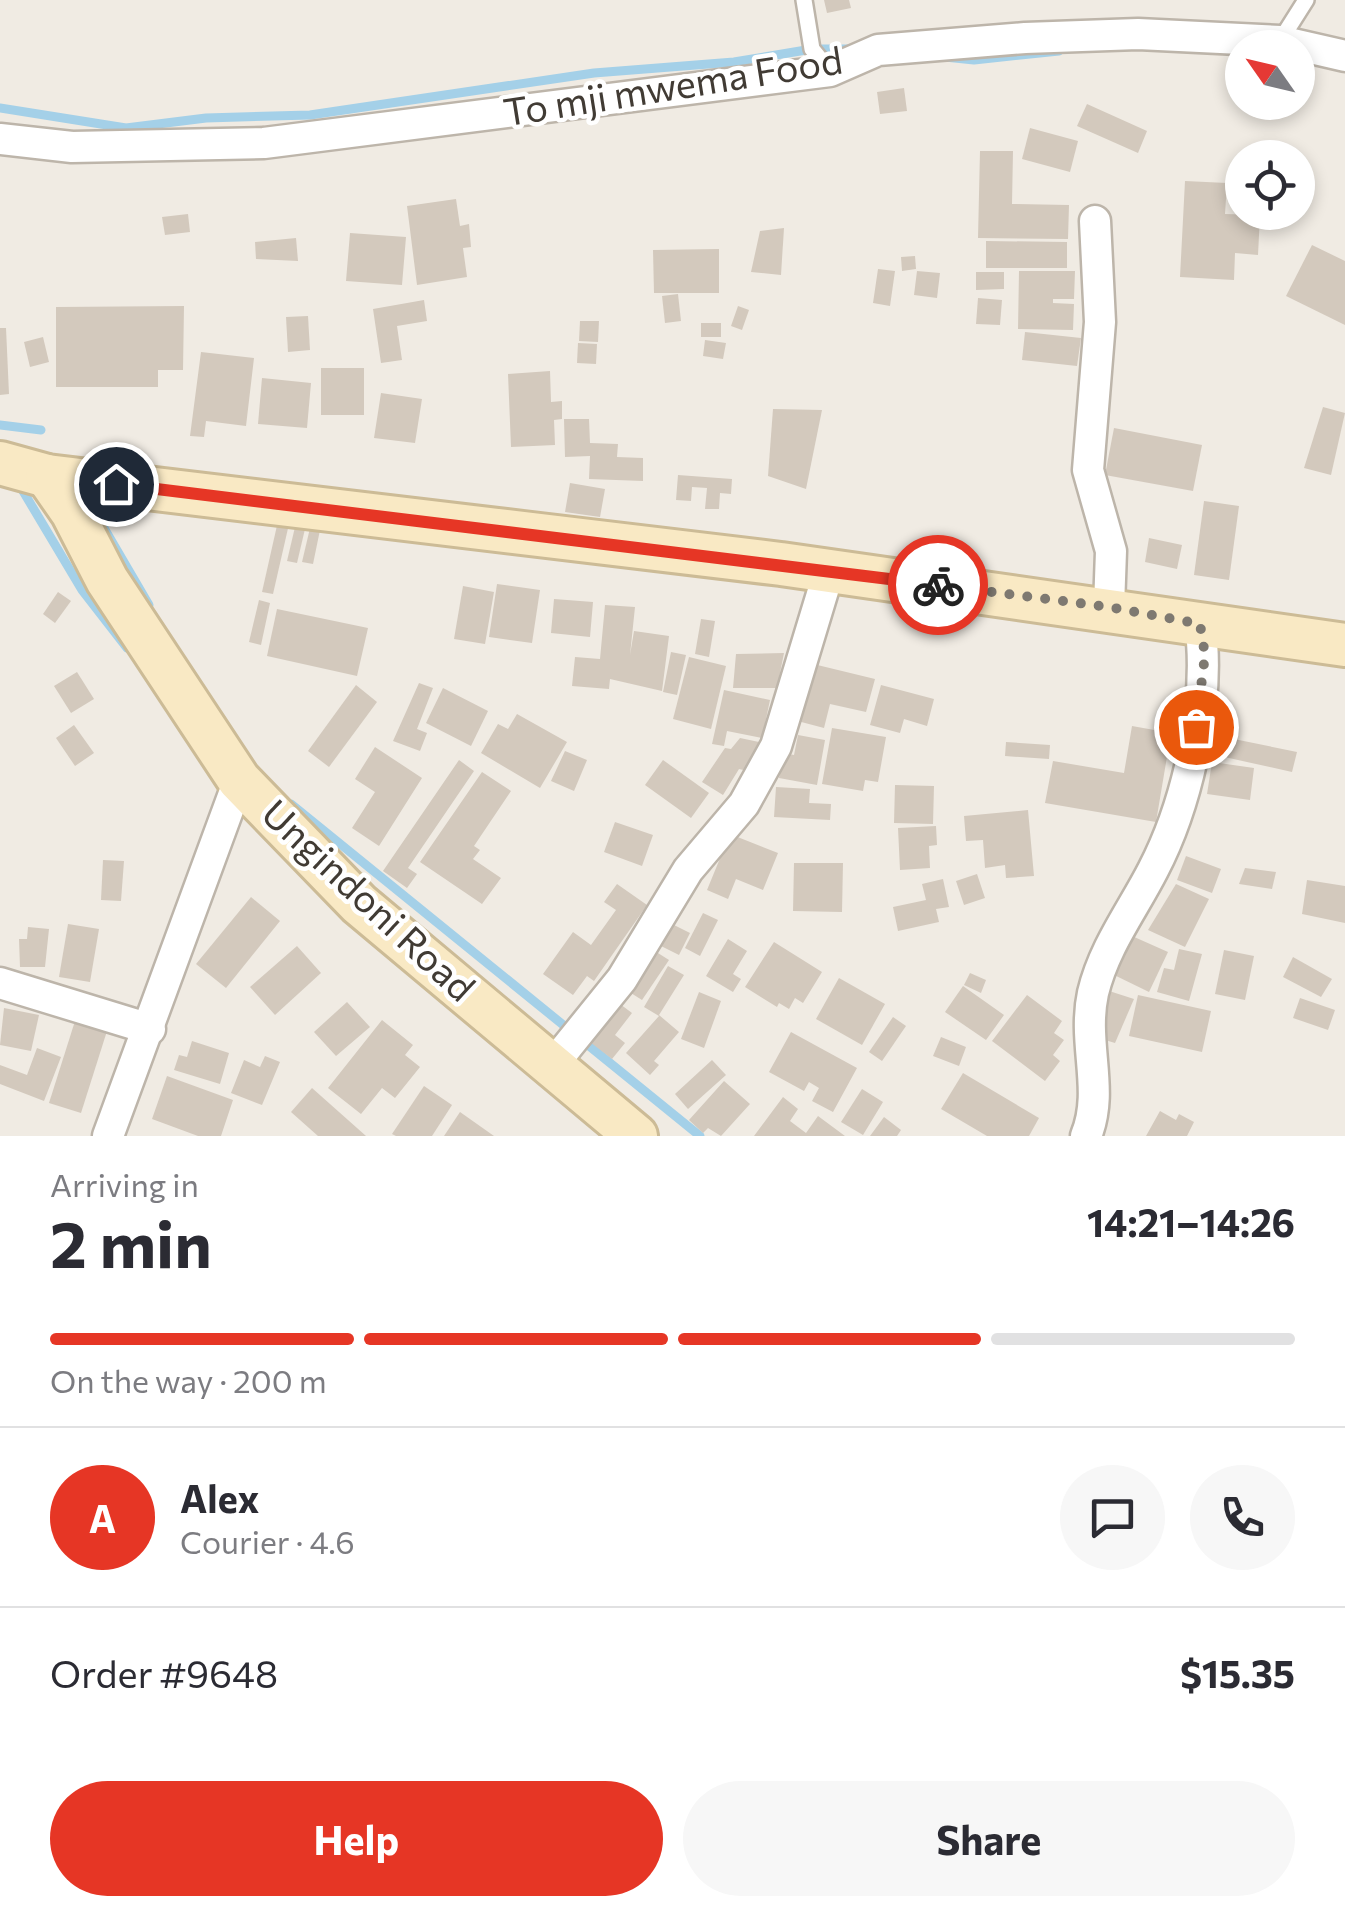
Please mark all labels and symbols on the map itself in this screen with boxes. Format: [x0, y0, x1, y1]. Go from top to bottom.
north arrow [1225, 30, 1315, 120]
street label: To mji mwema Food [500, 35, 845, 135]
pin [74, 442, 159, 527]
courier [888, 535, 988, 635]
pin [1154, 685, 1239, 770]
street label: Ungindoni Road [254, 789, 486, 1010]

